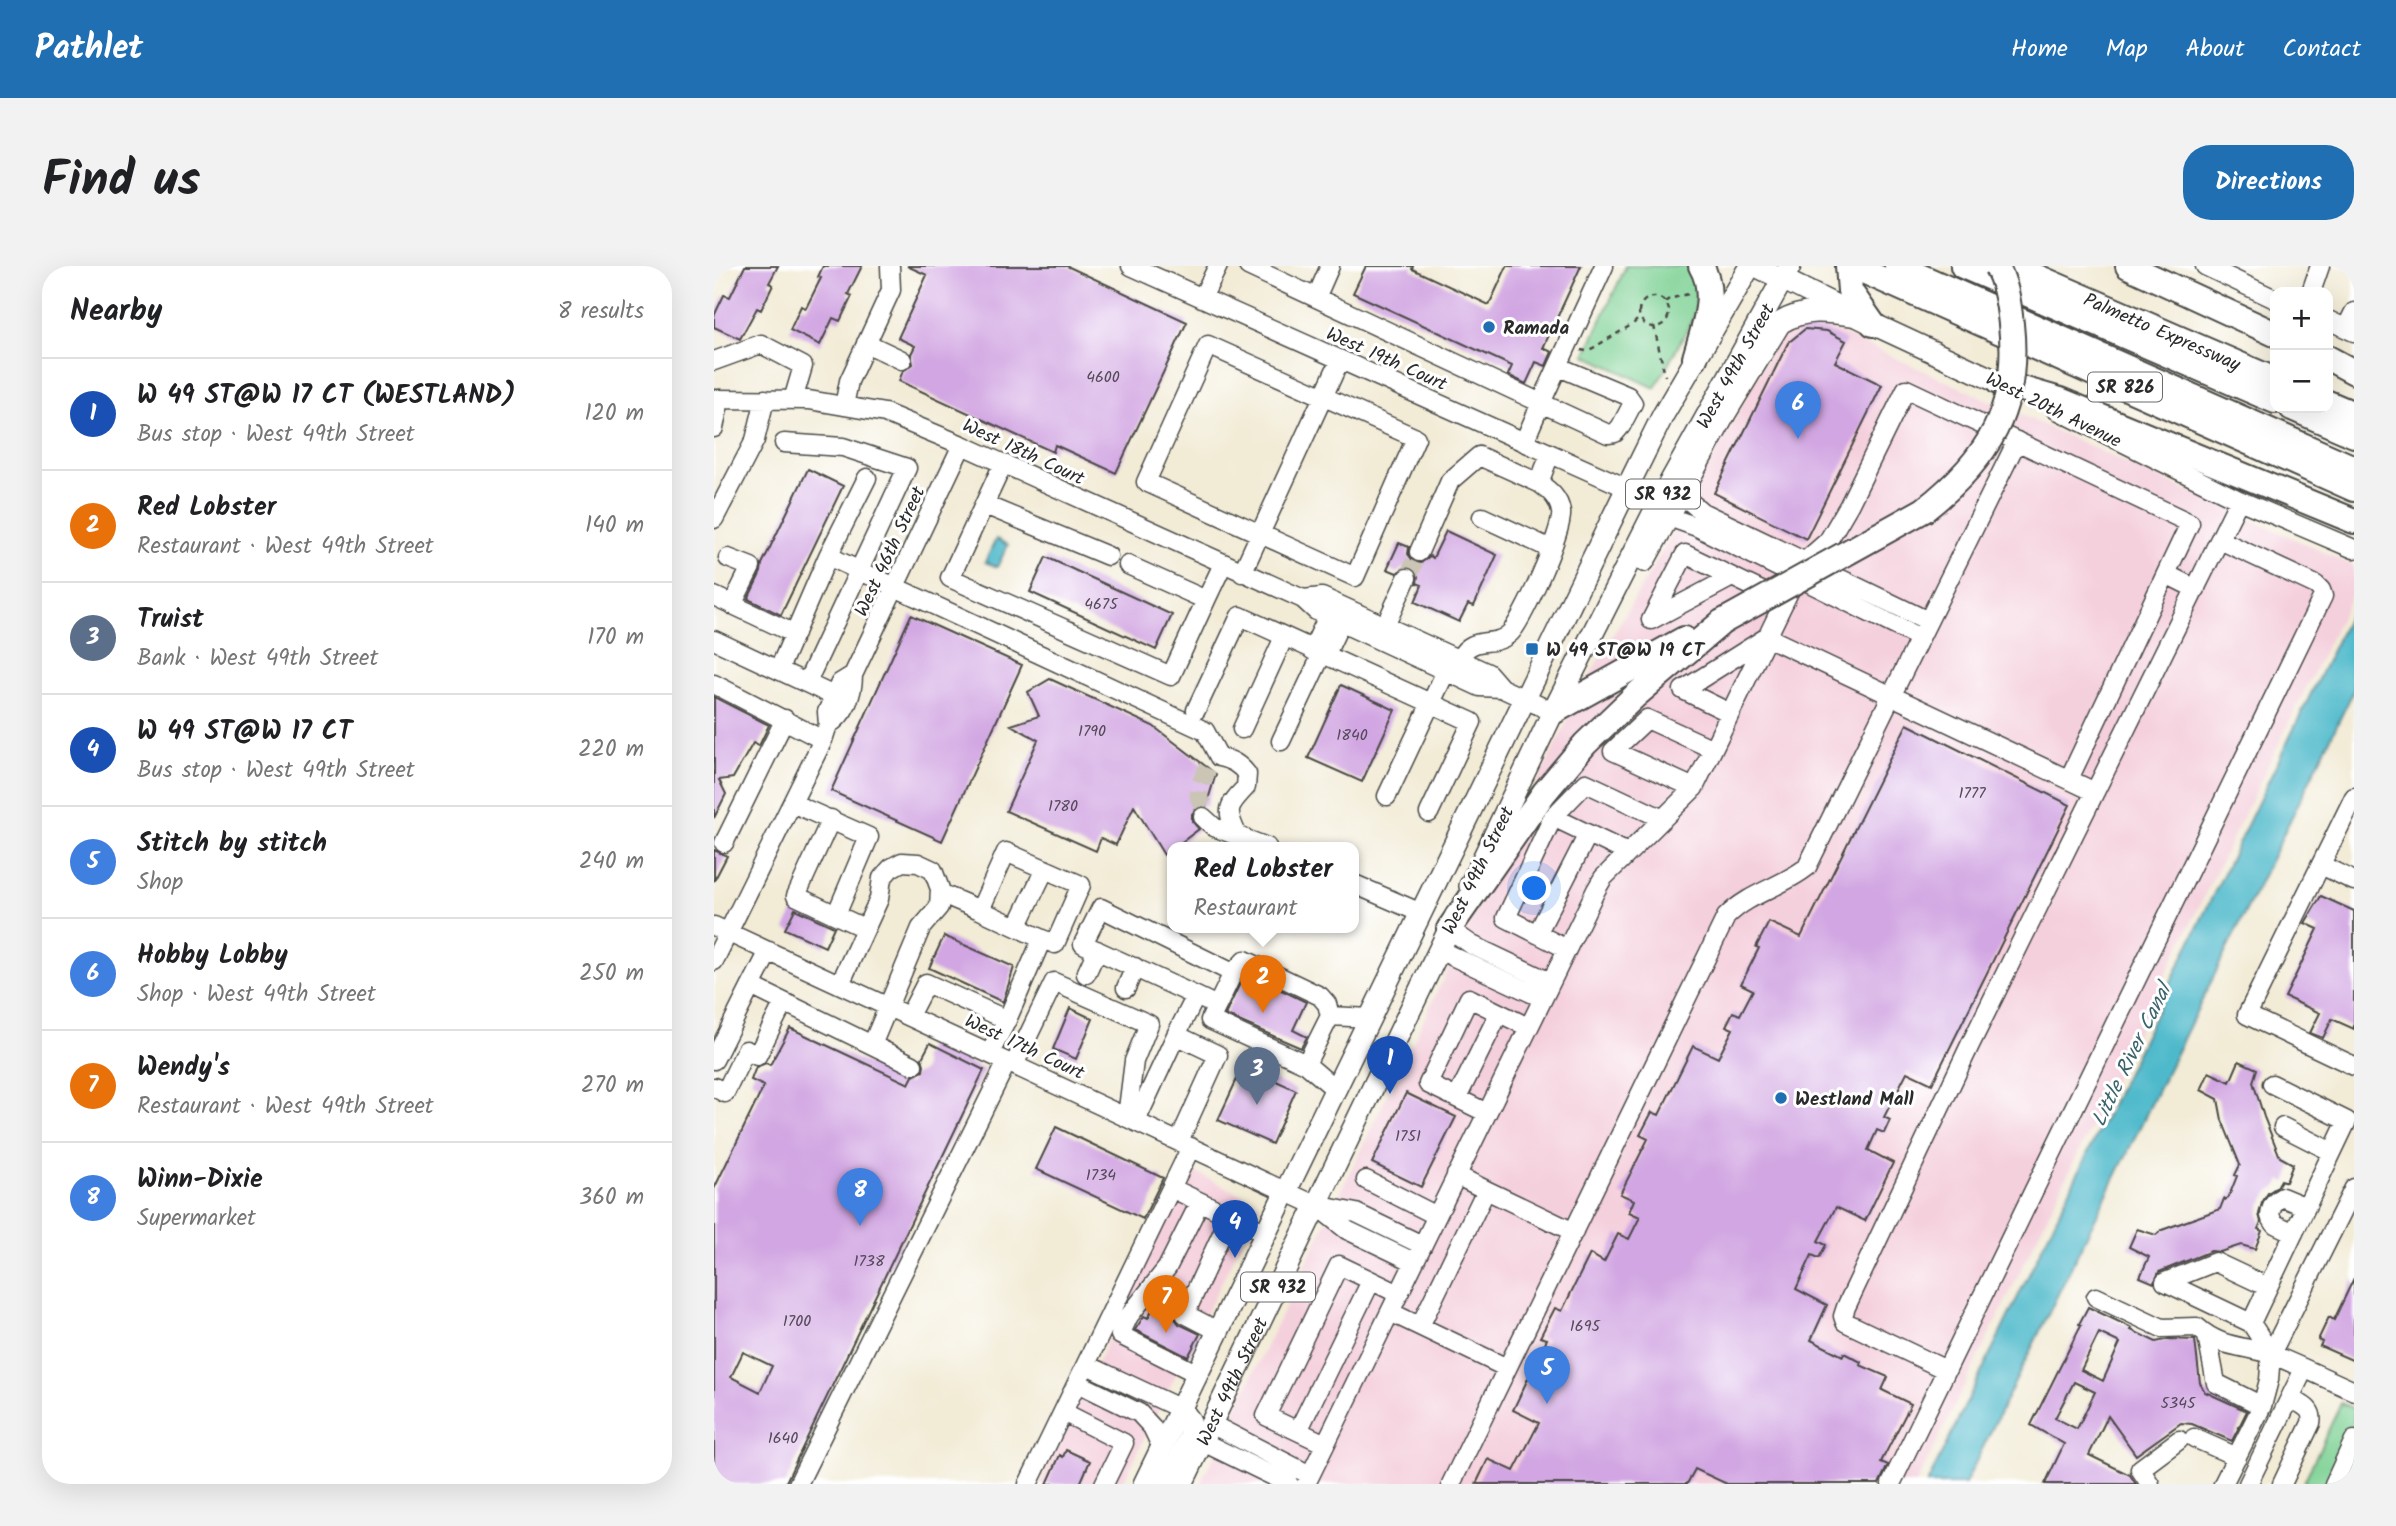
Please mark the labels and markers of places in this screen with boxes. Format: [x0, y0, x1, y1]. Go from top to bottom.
place label: Ramada [1503, 314, 1570, 344]
marker: Ramada [1481, 319, 1497, 335]
pin: 6 [1775, 381, 1821, 439]
place label: W 49 ST@W 19 CT [1546, 636, 1705, 666]
marker: W 49 ST@W 19 CT [1524, 641, 1540, 657]
pin: 2 [1240, 955, 1286, 1013]
pin: 1 [1367, 1036, 1413, 1094]
pin: 3 [1234, 1047, 1280, 1105]
place label: Westland Mall [1795, 1085, 1915, 1115]
marker: Westland Mall [1773, 1090, 1789, 1106]
pin: 8 [837, 1168, 883, 1226]
pin: 4 [1212, 1200, 1258, 1258]
pin: 7 [1143, 1275, 1189, 1333]
pin: 5 [1524, 1346, 1570, 1404]

